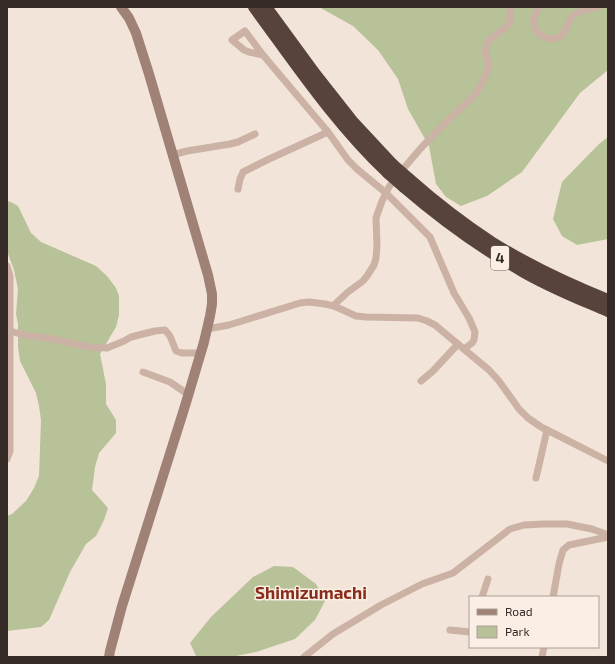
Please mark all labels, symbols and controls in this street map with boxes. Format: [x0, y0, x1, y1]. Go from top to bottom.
road number: 4 [491, 246, 509, 270]
district label: Shimizumachi [255, 582, 367, 602]
legend [469, 596, 599, 648]
text: Road [505, 604, 533, 618]
text: Park [505, 624, 530, 638]

